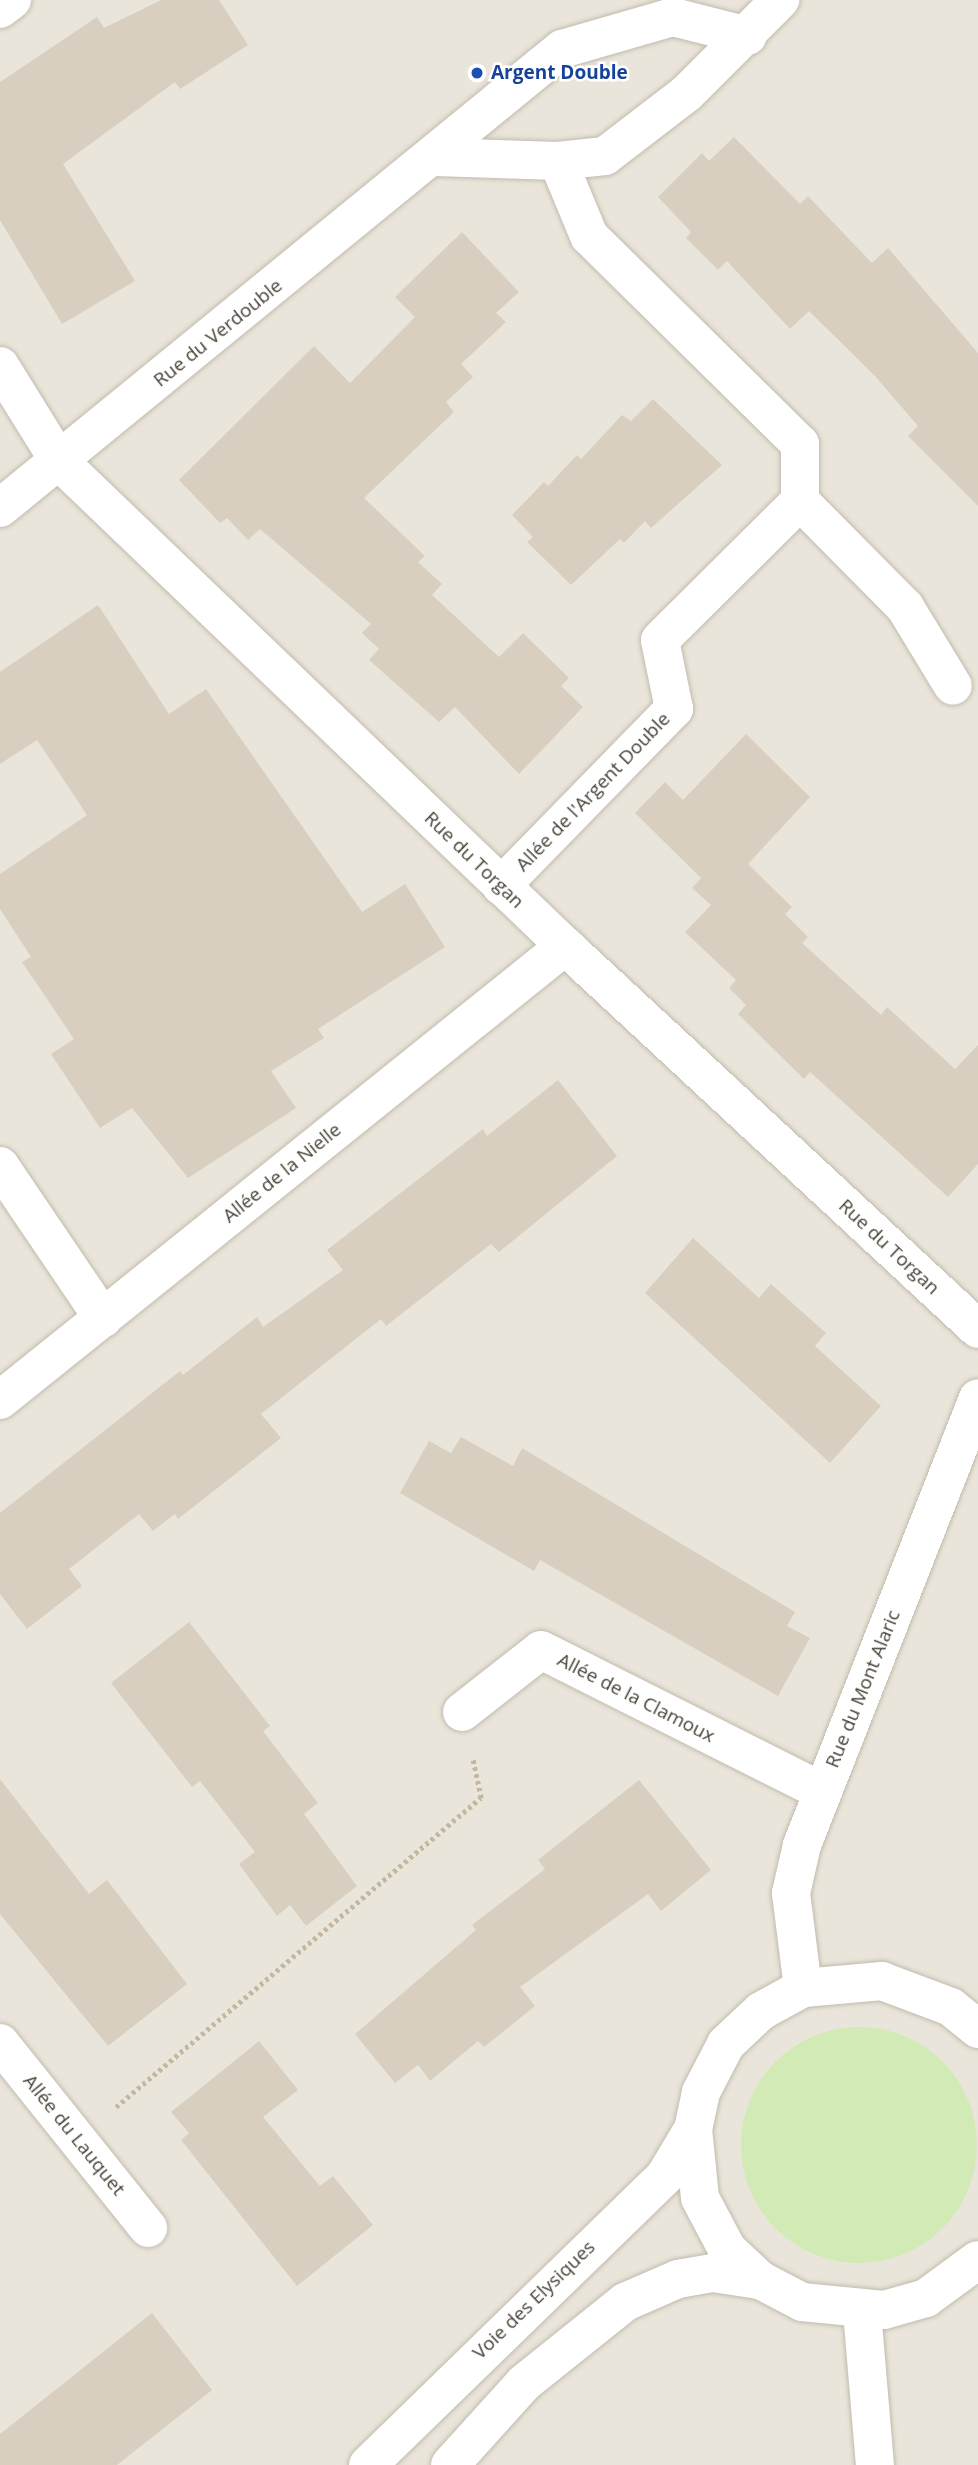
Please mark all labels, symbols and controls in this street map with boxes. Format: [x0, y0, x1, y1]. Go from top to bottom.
place label: Argent Double [491, 62, 628, 84]
marker: Argent Double [469, 65, 485, 81]
street label: Rue du Verdouble [149, 274, 287, 392]
street label: Allée de l'Argent Double [511, 708, 675, 876]
street label: Rue du Torgan [420, 807, 528, 913]
street label: Allée de la Nielle [218, 1118, 346, 1228]
street label: Rue du Torgan [834, 1195, 944, 1299]
street label: Rue du Mont Alaric [821, 1607, 905, 1771]
street label: Allée de la Clamoux [554, 1648, 718, 1748]
street label: Allée du Lauquet [18, 2070, 130, 2200]
street label: Voie des Elysiques [468, 2236, 600, 2364]

